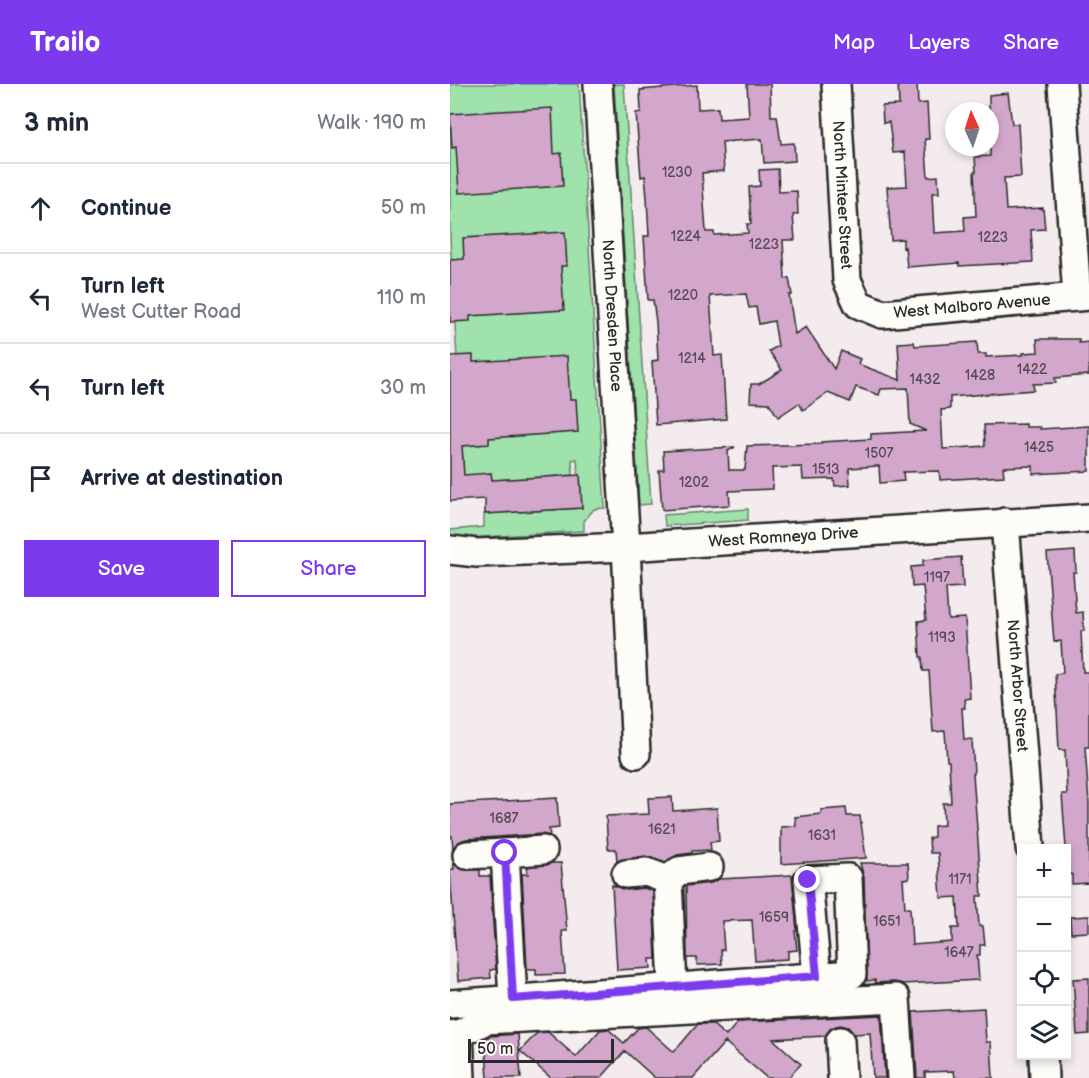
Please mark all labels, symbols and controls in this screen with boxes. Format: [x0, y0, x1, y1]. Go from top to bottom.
text: Trailo [30, 26, 101, 59]
text: Map [833, 30, 875, 55]
text: Layers [908, 30, 970, 55]
text: Share [1003, 30, 1059, 55]
north arrow [945, 102, 999, 156]
text: 3 min [24, 108, 89, 139]
text: Walk · 190 m [317, 111, 426, 135]
street label: North Minteer Street [829, 120, 856, 270]
house number: 1230 [662, 164, 692, 181]
icon: ahead [24, 192, 57, 225]
text: Continue [81, 195, 171, 222]
text: 50 m [381, 196, 426, 220]
house number: 1224 [671, 228, 702, 245]
house number: 1223 [978, 229, 1008, 246]
house number: 1223 [749, 236, 779, 253]
street label: North Dresden Place [598, 239, 626, 393]
text: Turn left [81, 273, 165, 300]
icon: left [24, 282, 57, 315]
text: 110 m [377, 286, 426, 310]
house number: 1220 [668, 287, 698, 304]
street label: West Malboro Avenue [893, 290, 1052, 322]
text: West Cutter Road [81, 300, 241, 324]
house number: 1214 [678, 350, 706, 367]
house number: 1422 [1017, 361, 1048, 378]
house number: 1428 [965, 367, 995, 384]
house number: 1432 [910, 371, 941, 388]
icon: left [24, 372, 57, 405]
text: Turn left [81, 375, 165, 402]
text: 30 m [380, 376, 426, 400]
house number: 1425 [1024, 439, 1054, 456]
house number: 1507 [865, 445, 893, 462]
house number: 1513 [812, 461, 840, 478]
icon: arrive [24, 462, 57, 495]
text: Arrive at destination [81, 465, 283, 492]
house number: 1202 [679, 474, 710, 491]
street label: West Romneya Drive [708, 523, 859, 551]
button: Save [24, 540, 219, 597]
button: Share [231, 540, 426, 597]
house number: 1197 [924, 569, 950, 586]
street label: North Arbor Street [1003, 619, 1032, 752]
house number: 1193 [928, 629, 956, 646]
house number: 1687 [489, 810, 519, 827]
house number: 1621 [648, 821, 676, 838]
house number: 1631 [808, 827, 836, 844]
route start [491, 839, 517, 865]
map controls [1017, 844, 1071, 1060]
button: + [1017, 844, 1071, 898]
route end [794, 866, 820, 892]
house number: 1171 [948, 871, 972, 888]
button: − [1017, 898, 1071, 952]
house number: 1659 [759, 909, 789, 926]
house number: 1651 [873, 913, 901, 930]
house number: 1647 [944, 944, 974, 961]
button: locate [1017, 952, 1071, 1006]
button: layers [1017, 1006, 1071, 1060]
scale bar [468, 1036, 614, 1064]
text: 50 m [477, 1040, 513, 1059]

